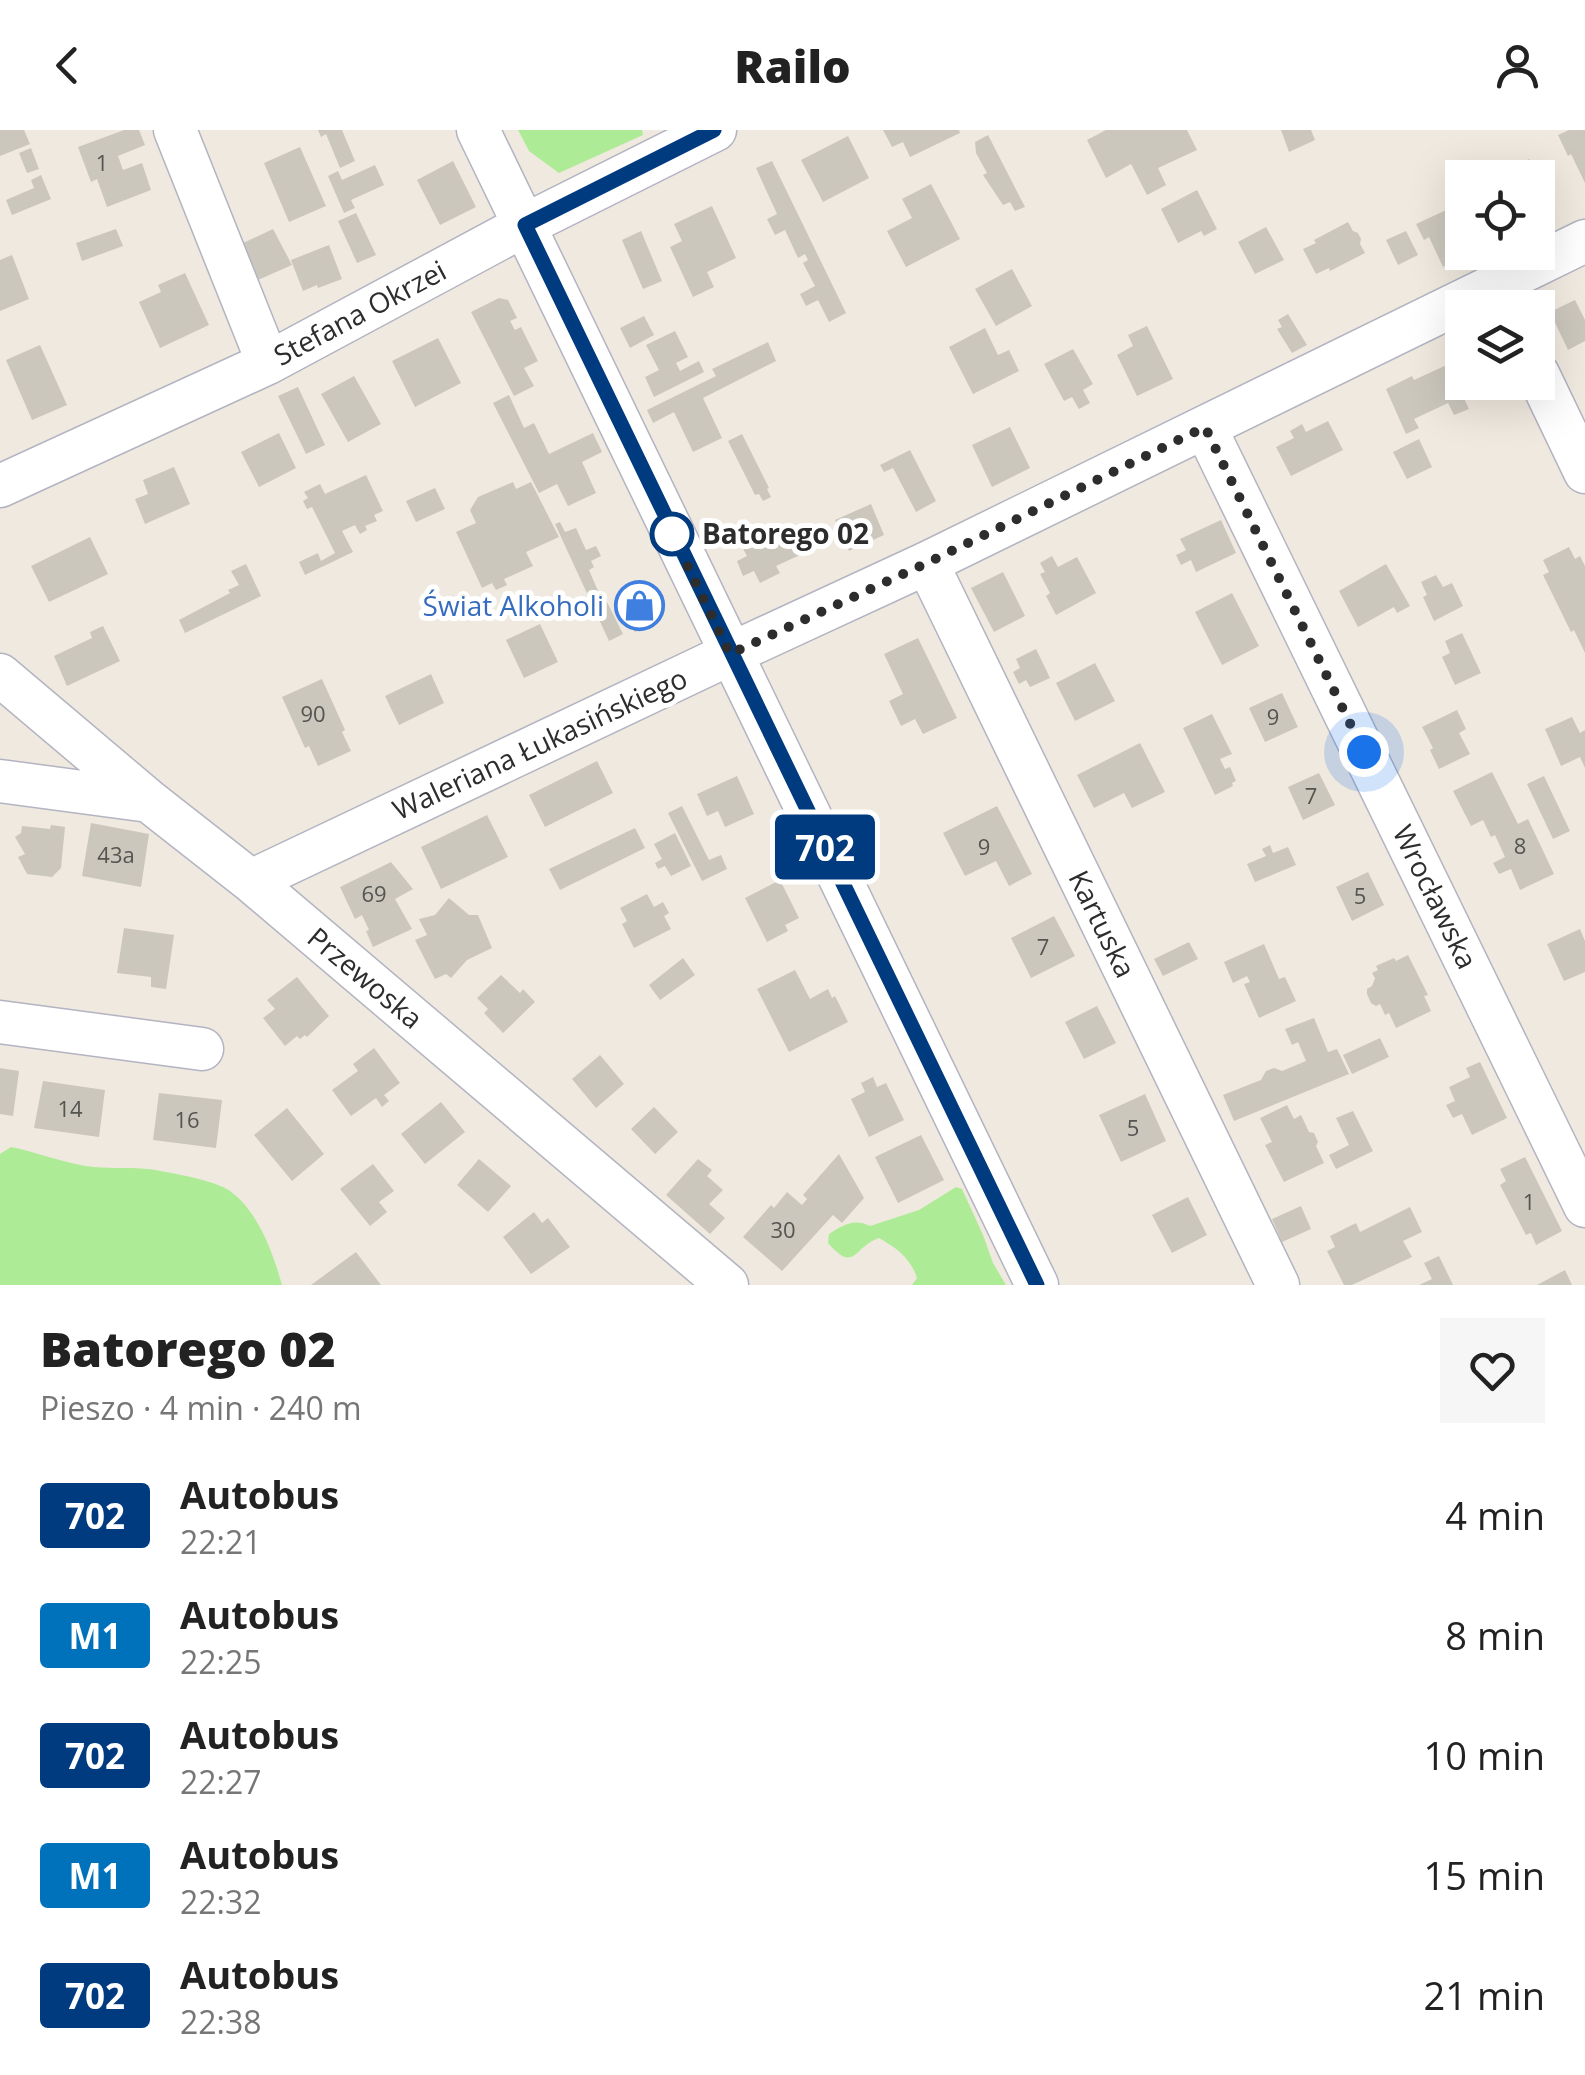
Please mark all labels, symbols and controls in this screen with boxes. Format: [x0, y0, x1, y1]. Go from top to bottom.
text: Railo [734, 35, 851, 96]
icon: back [40, 38, 95, 93]
icon: person [1490, 38, 1545, 93]
house number: 1 [96, 147, 108, 177]
map controls [1445, 160, 1555, 400]
button: locate [1445, 160, 1555, 270]
street label: Stefana Okrzei [267, 251, 452, 373]
button: layers [1445, 290, 1555, 400]
marker: Batorego 02 [651, 513, 693, 555]
place label: Batorego 02 [702, 514, 869, 552]
shop icon: Świat Alkoholi [613, 580, 665, 632]
place label: Świat Alkoholi [423, 586, 604, 624]
street label: Waleriana Łukasińskiego [386, 658, 693, 828]
house number: 90 [300, 698, 326, 728]
house number: 9 [1267, 701, 1279, 731]
your location [1339, 727, 1389, 777]
house number: 7 [1305, 780, 1317, 810]
line badge: 702 [768, 814, 882, 880]
street label: Wrocławska [1385, 818, 1487, 975]
text: 702 [795, 824, 855, 871]
house number: 8 [1514, 830, 1526, 860]
house number: 9 [978, 831, 990, 861]
house number: 43a [97, 839, 135, 869]
street label: Kartuska [1061, 864, 1145, 984]
house number: 69 [361, 878, 387, 908]
house number: 5 [1354, 880, 1366, 910]
street label: Przewoska [300, 918, 431, 1037]
house number: 7 [1037, 931, 1049, 961]
house number: 14 [57, 1093, 83, 1123]
house number: 16 [174, 1104, 200, 1134]
house number: 5 [1127, 1112, 1139, 1142]
house number: 1 [1523, 1186, 1535, 1216]
house number: 30 [770, 1214, 796, 1244]
text: Batorego 02 [40, 1316, 336, 1381]
button: heart [1440, 1318, 1545, 1423]
text: Pieszo · 4 min · 240 m [40, 1386, 362, 1429]
text: Autobus [180, 1468, 339, 1520]
text: 4 min [1445, 1489, 1545, 1541]
text: 702 [65, 1492, 125, 1539]
text: 22:21 [180, 1520, 262, 1563]
text: Autobus [180, 1588, 339, 1640]
text: 8 min [1445, 1609, 1545, 1661]
text: M1 [68, 1612, 122, 1659]
text: 22:25 [180, 1640, 262, 1683]
text: Autobus [180, 1708, 339, 1760]
text: 10 min [1424, 1729, 1545, 1781]
text: 702 [65, 1732, 125, 1779]
text: 22:27 [180, 1760, 262, 1803]
text: Autobus [180, 1828, 339, 1880]
text: 15 min [1424, 1849, 1545, 1901]
text: M1 [68, 1852, 122, 1899]
text: 22:32 [180, 1880, 262, 1923]
text: Autobus [180, 1948, 339, 2000]
text: 21 min [1424, 1969, 1545, 2021]
text: 702 [65, 1972, 125, 2019]
text: 22:38 [180, 2000, 262, 2043]

